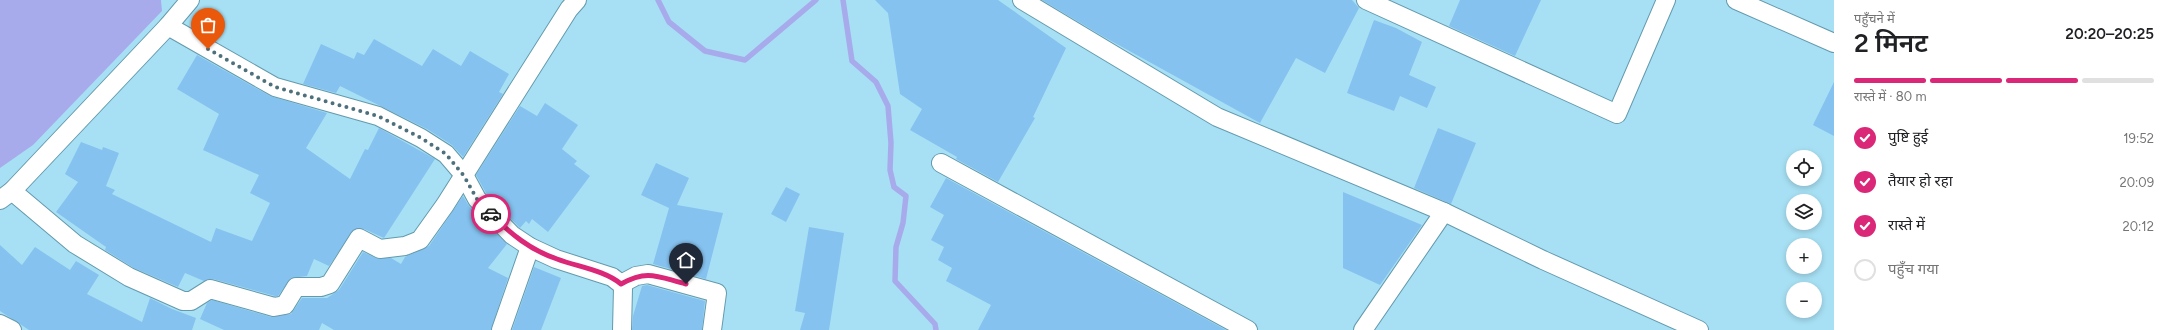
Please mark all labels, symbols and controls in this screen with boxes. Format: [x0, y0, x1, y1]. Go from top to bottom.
pin [191, 8, 225, 49]
text: पहुँचने में [1854, 11, 1895, 26]
icon: bag [197, 14, 219, 36]
text: 20:20–20:25 [2065, 25, 2154, 43]
text: 2 मिनट [1854, 27, 1928, 59]
text: रास्ते में · 80 m [1854, 89, 1926, 104]
icon: check [1854, 127, 1876, 149]
text: पुष्टि हुई [1888, 128, 1928, 146]
text: 19:52 [2123, 131, 2154, 146]
map controls [1786, 150, 1822, 318]
button: locate [1786, 150, 1822, 186]
icon: check [1854, 171, 1876, 193]
text: तैयार हो रहा [1888, 172, 1953, 190]
text: 20:09 [2119, 175, 2154, 190]
courier [471, 194, 511, 234]
button: layers [1786, 194, 1822, 230]
icon: car [480, 203, 502, 225]
icon: check [1854, 215, 1876, 237]
text: रास्ते में [1888, 216, 1925, 234]
text: 20:12 [2122, 219, 2154, 234]
button: + [1786, 238, 1822, 274]
pin [669, 243, 703, 284]
icon: home [675, 249, 697, 271]
text: पहुँच गया [1888, 260, 1939, 278]
button: − [1786, 282, 1822, 318]

